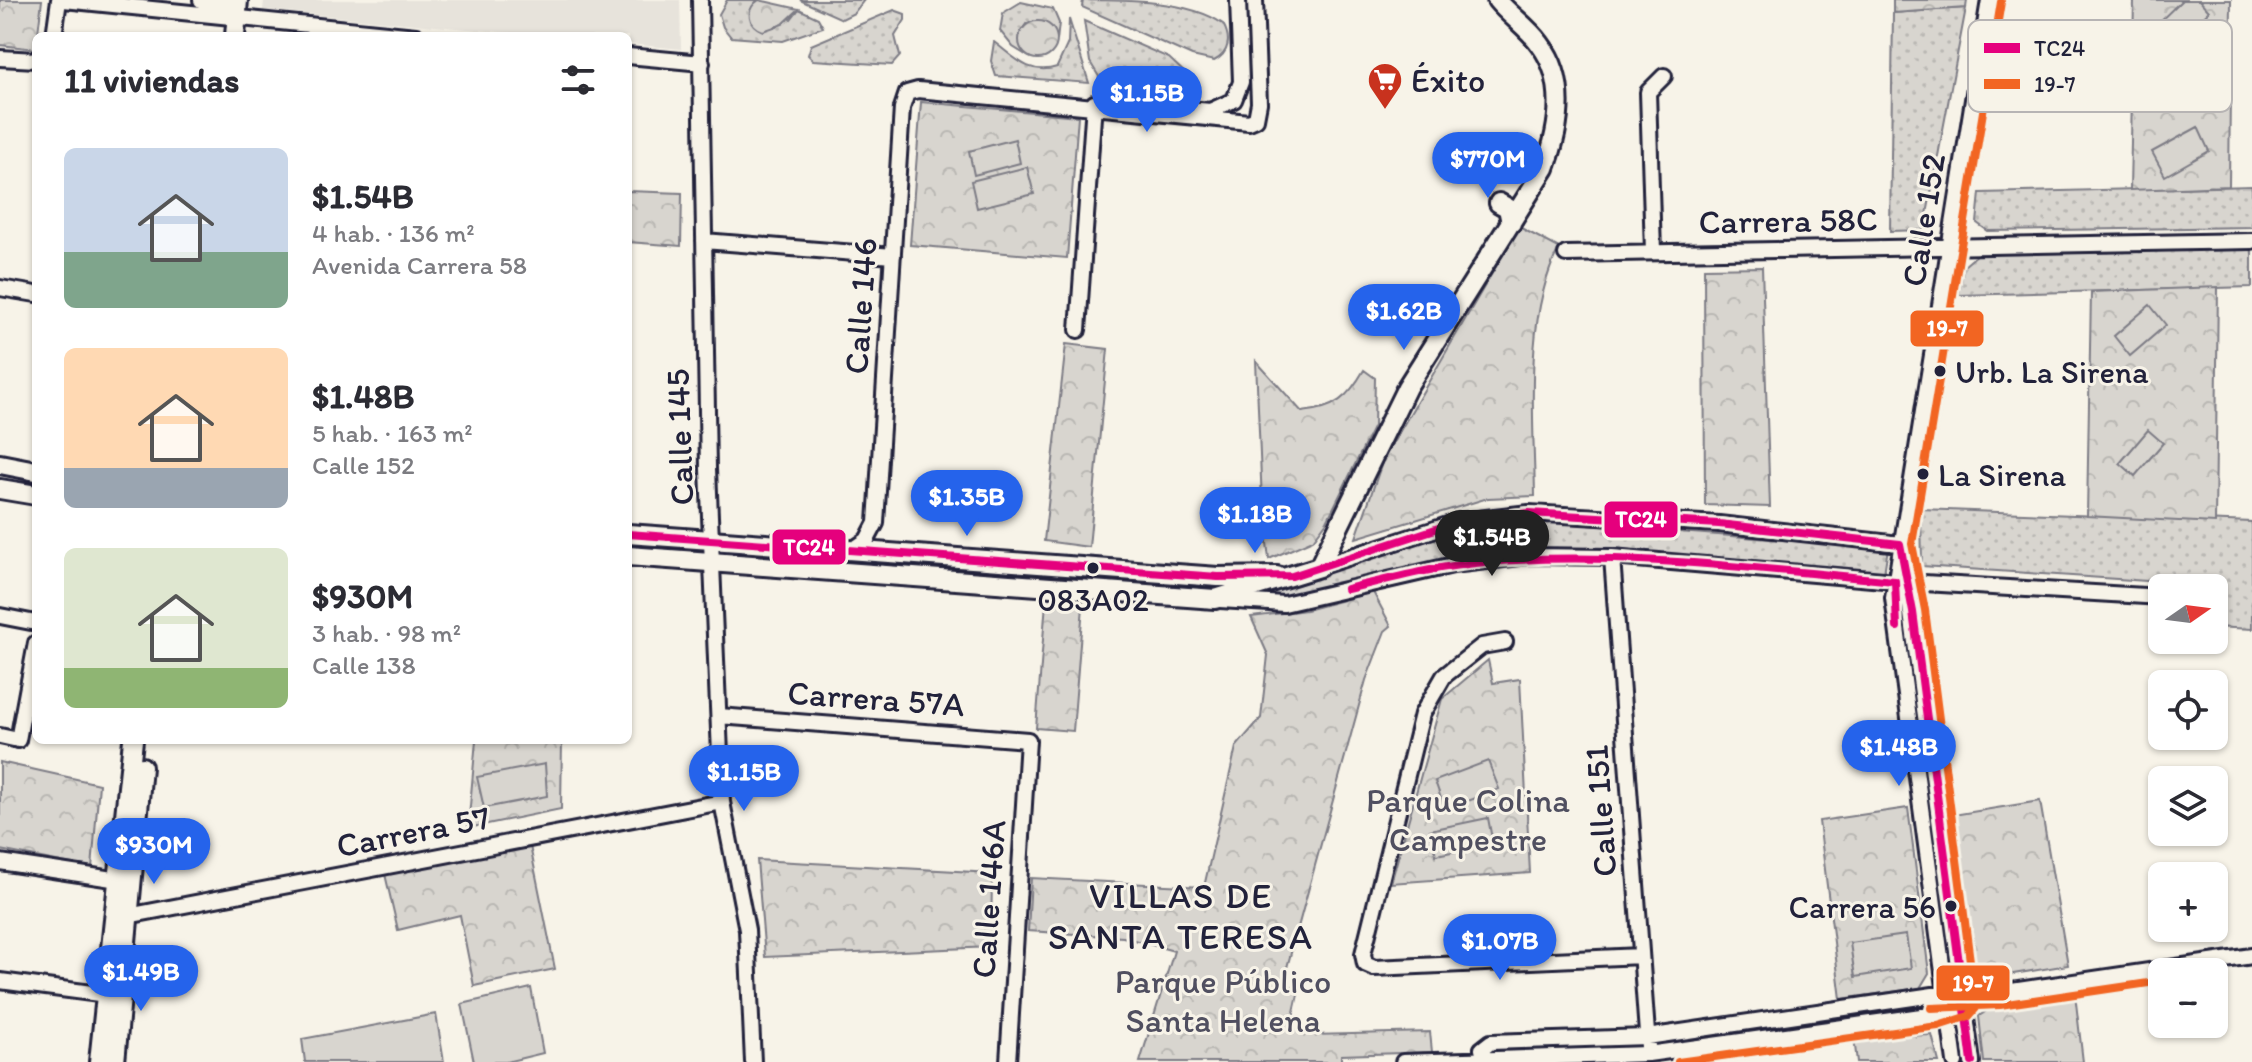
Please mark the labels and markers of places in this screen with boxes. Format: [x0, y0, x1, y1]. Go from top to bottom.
place label: Éxito [1411, 60, 1485, 101]
supermarket icon: Éxito [1366, 61, 1404, 111]
pin: $1.15B [1082, 66, 1212, 134]
pin: $770M [1432, 132, 1544, 200]
pin: $1.62B [1339, 284, 1469, 352]
place label: Urb. La Sirena [1955, 353, 2149, 391]
marker: Urb. La Sirena [1932, 363, 1948, 379]
place label: La Sirena [1938, 456, 2066, 494]
marker: La Sirena [1915, 466, 1931, 482]
pin: $1.35B [902, 470, 1032, 538]
pin: $1.18B [1190, 487, 1320, 555]
pin: $1.54B [1427, 510, 1557, 578]
marker: 083A02 [1085, 560, 1101, 576]
place label: 083A02 [1037, 581, 1149, 619]
pin: $1.48B [1834, 720, 1964, 788]
pin: $1.15B [679, 745, 809, 813]
pin: $930M [98, 818, 210, 886]
place label: Carrera 56 [1789, 888, 1936, 926]
marker: Carrera 56 [1943, 898, 1959, 914]
pin: $1.07B [1435, 914, 1565, 982]
pin: $1.49B [76, 945, 206, 1013]

